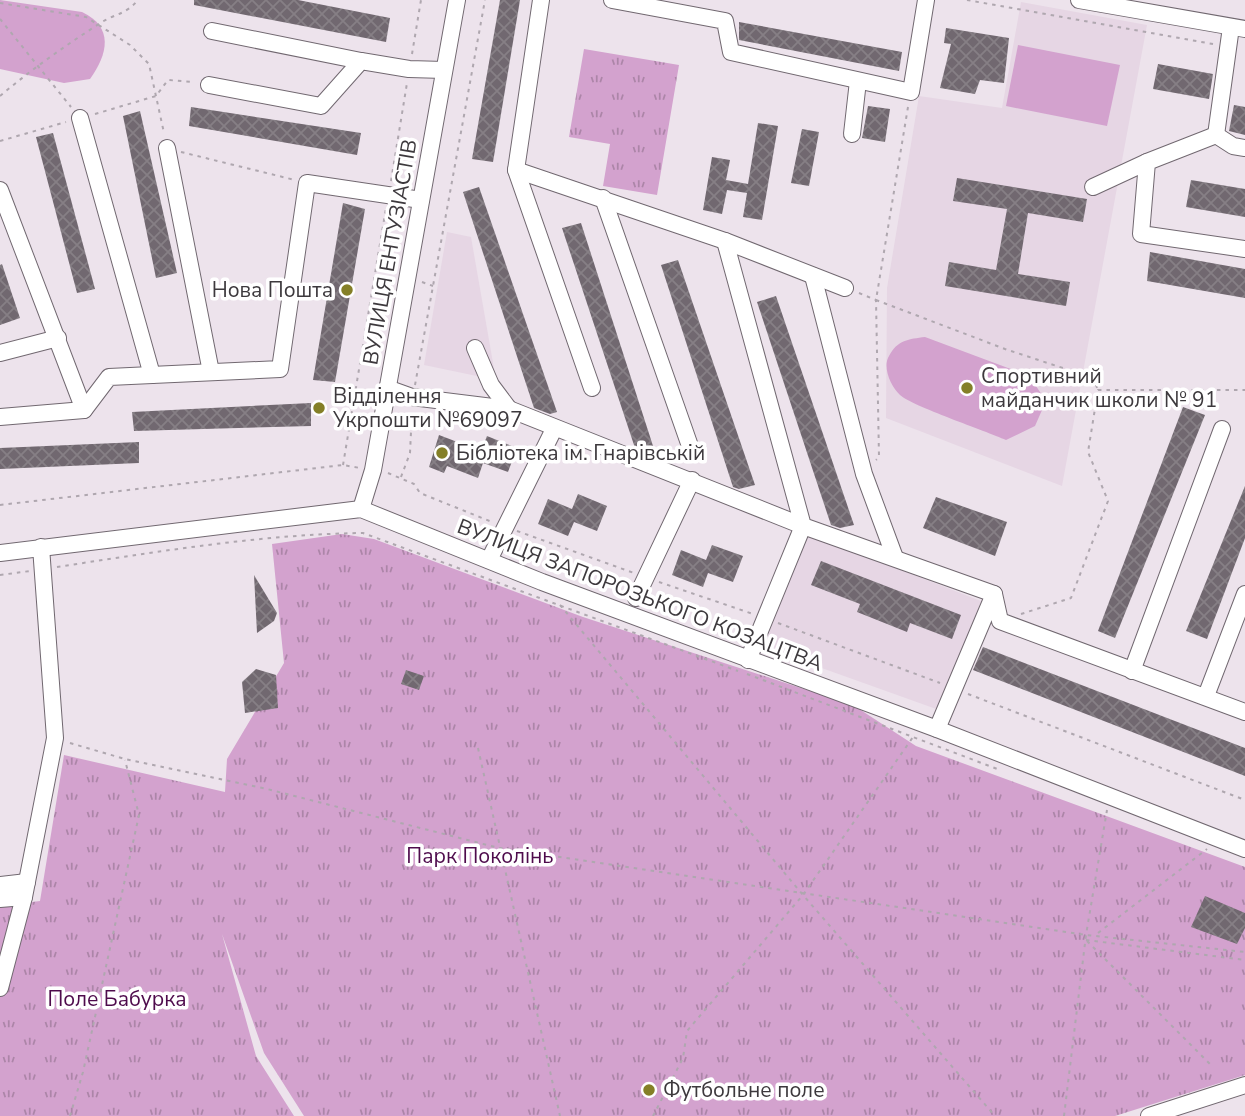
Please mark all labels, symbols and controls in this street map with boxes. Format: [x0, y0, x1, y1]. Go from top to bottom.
street label: ВУЛИЦЯ ЕНТУЗІАСТІВ [356, 137, 424, 367]
place label: Нова Пошта [212, 276, 333, 304]
marker: Нова Пошта [339, 282, 355, 298]
place label: Спортивний майданчик школи № 91 [981, 362, 1217, 414]
marker: Спортивний майданчик школи № 91 [959, 380, 975, 396]
place label: Відділення Укрпошти №69097 [332, 382, 523, 434]
marker: Відділення Укрпошти №69097 [311, 400, 327, 416]
place label: Бібліотека ім. Гнарівській [456, 439, 705, 467]
marker: Бібліотека ім. Гнарівській [434, 445, 450, 461]
street label: ВУЛИЦЯ ЗАПОРОЗЬКОГО КОЗАЦТВА [453, 512, 827, 678]
park label: Парк Поколінь [406, 842, 554, 870]
park label: Поле Бабурка [47, 985, 187, 1013]
place label: Футбольне поле [663, 1076, 825, 1104]
marker: Футбольне поле [641, 1082, 657, 1098]

